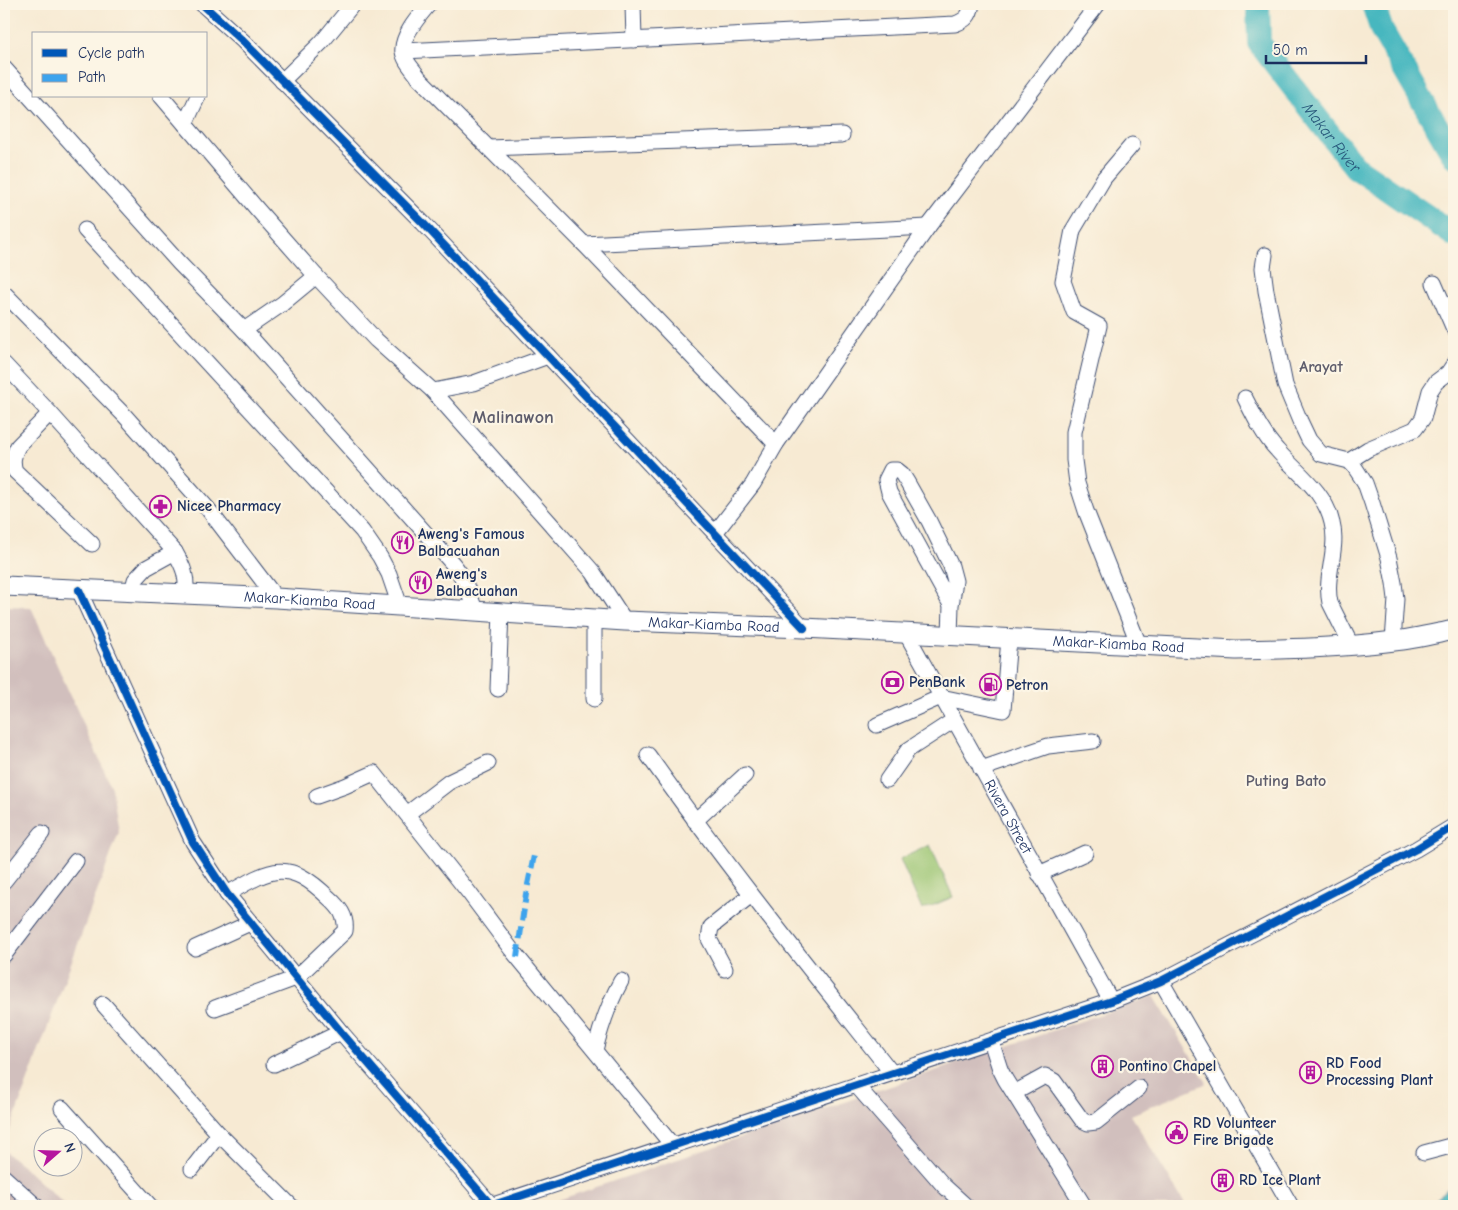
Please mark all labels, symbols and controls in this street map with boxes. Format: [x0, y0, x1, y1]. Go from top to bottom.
legend [32, 32, 208, 98]
scale bar [1266, 32, 1366, 64]
text: 50 m [1273, 41, 1308, 59]
text: Cycle path [78, 44, 145, 62]
text: Path [78, 68, 106, 86]
water label: Makar River [1298, 98, 1363, 178]
district label: Arayat [1299, 358, 1343, 376]
district label: Malinawon [472, 407, 554, 428]
pharmacy icon: Nicee Pharmacy [149, 494, 173, 518]
place label: Nicee Pharmacy [177, 497, 281, 515]
place label: Aweng's Famous Balbacuahan [418, 525, 524, 560]
restaurant icon: Aweng's Famous Balbacuahan [390, 531, 414, 555]
place label: Aweng's Balbacuahan [436, 565, 518, 600]
restaurant icon: Aweng's Balbacuahan [408, 571, 432, 595]
street label: Makar-Kiamba Road [244, 588, 376, 614]
street label: Makar-Kiamba Road [648, 613, 780, 636]
street label: Makar-Kiamba Road [1052, 632, 1185, 656]
bank icon: PenBank [881, 670, 905, 694]
place label: PenBank [909, 673, 966, 691]
fuel station icon: Petron [978, 673, 1002, 697]
place label: Petron [1006, 676, 1048, 694]
district label: Puting Bato [1246, 772, 1326, 790]
street label: Rivera Street [980, 776, 1036, 857]
building icon: Pontino Chapel [1091, 1054, 1115, 1078]
place label: RD Food Processing Plant [1326, 1054, 1434, 1089]
place label: Pontino Chapel [1119, 1057, 1216, 1075]
building icon: RD Food Processing Plant [1298, 1060, 1322, 1084]
place label: RD Volunteer Fire Brigade [1193, 1114, 1276, 1149]
public building icon: RD Volunteer Fire Brigade [1165, 1120, 1189, 1144]
north arrow [32, 1128, 82, 1178]
text: N [60, 1141, 79, 1155]
building icon: RD Ice Plant [1211, 1168, 1235, 1192]
place label: RD Ice Plant [1239, 1171, 1322, 1189]

